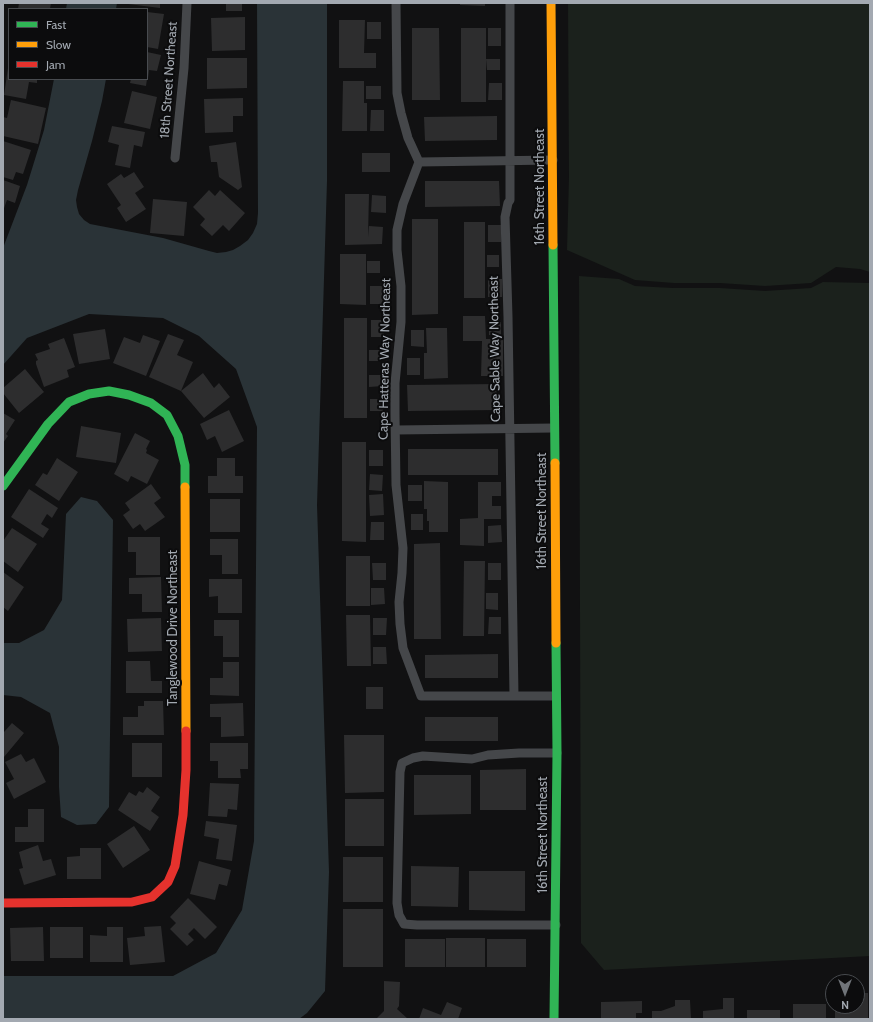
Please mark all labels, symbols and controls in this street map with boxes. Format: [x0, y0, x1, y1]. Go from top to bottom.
legend [8, 8, 148, 80]
text: Fast [46, 17, 66, 32]
street label: 18th Street Northeast [157, 21, 181, 139]
text: Slow [46, 37, 71, 52]
text: Jam [46, 57, 65, 72]
street label: 16th Street Northeast [532, 129, 548, 245]
street label: Cape Sable Way Northeast [486, 276, 504, 422]
street label: Cape Hatteras Way Northeast [376, 278, 394, 440]
street label: 16th Street Northeast [534, 453, 550, 569]
street label: Tanglewood Drive Northeast [165, 550, 181, 706]
street label: 16th Street Northeast [535, 777, 551, 893]
north arrow [825, 974, 865, 1014]
text: N [841, 998, 849, 1012]

